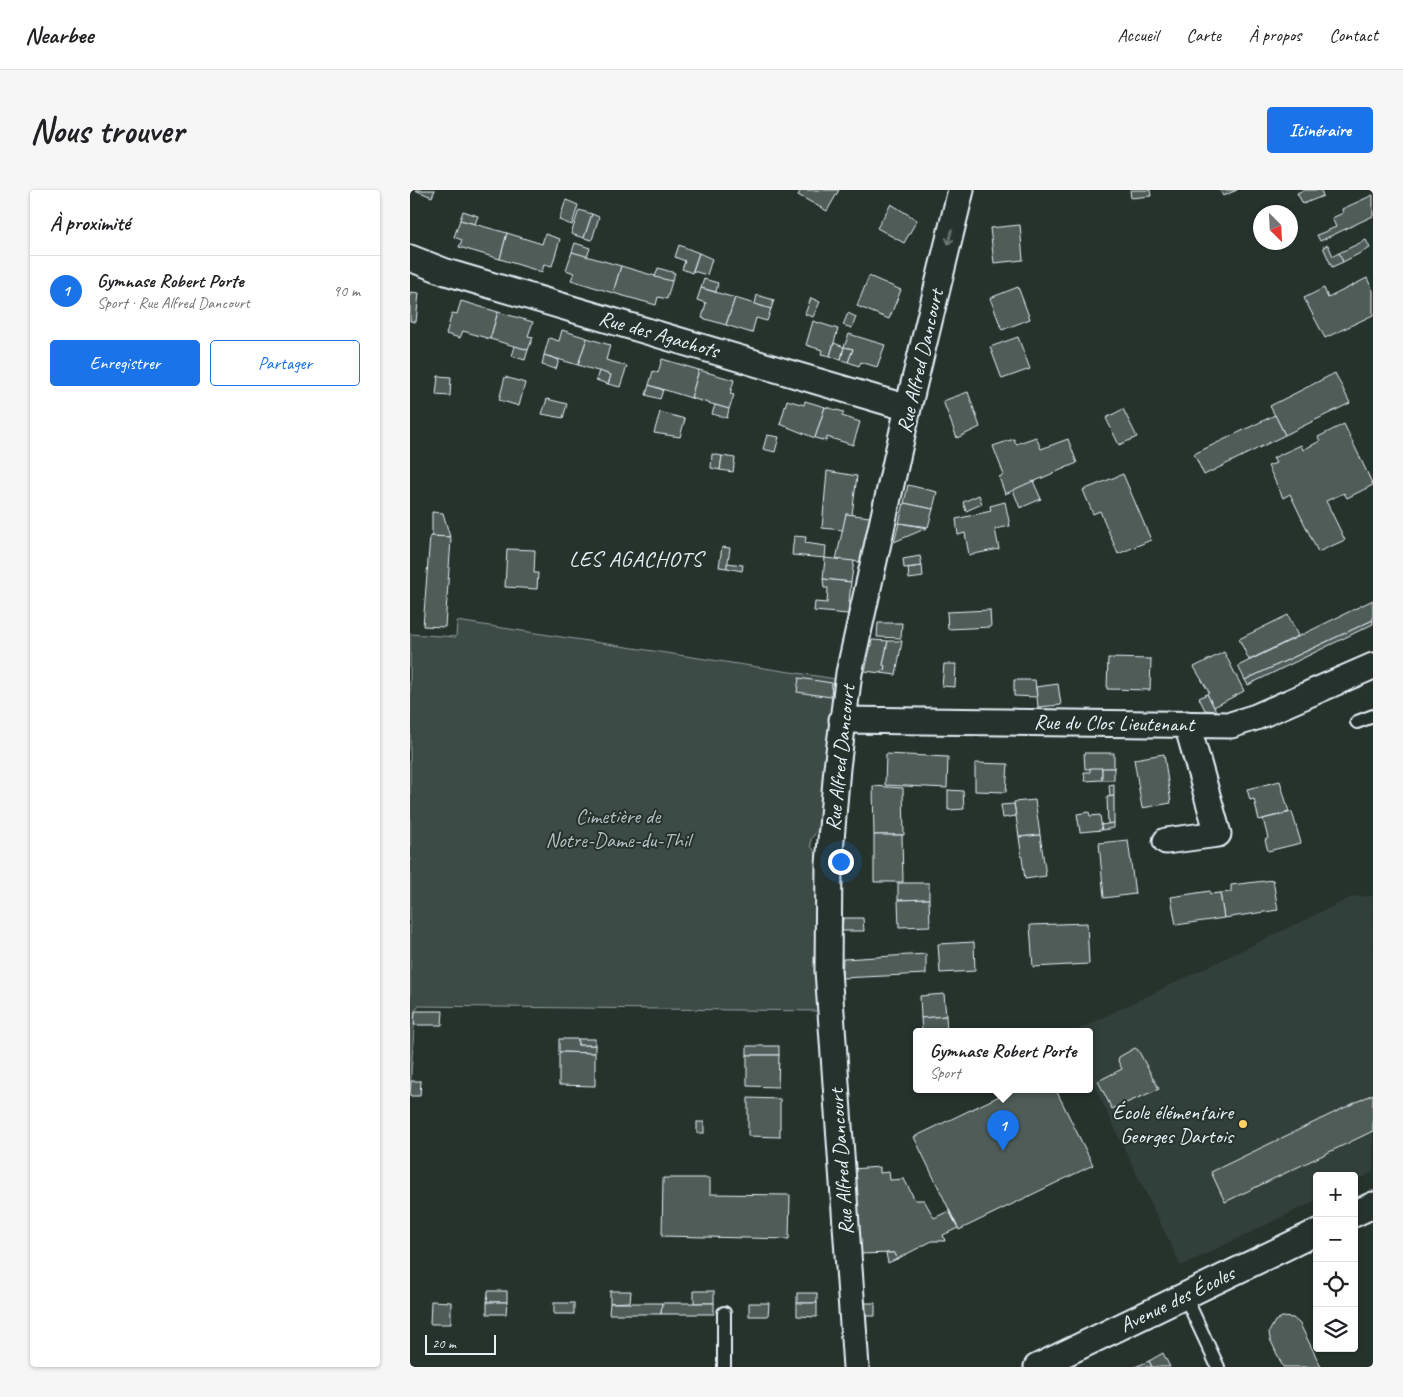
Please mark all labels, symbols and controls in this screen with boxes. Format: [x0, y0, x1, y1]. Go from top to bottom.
text: Nearbee [25, 20, 93, 50]
text: Accueil [1118, 24, 1158, 46]
text: Carte [1186, 24, 1221, 46]
text: À propos [1249, 24, 1301, 46]
text: Contact [1329, 24, 1378, 46]
button: Itinéraire [1267, 107, 1373, 153]
text: Nous trouver [30, 108, 184, 153]
north arrow [1253, 205, 1298, 250]
text: À proximité [50, 210, 130, 236]
one-way arrow [944, 229, 954, 245]
text: Gymnase Robert Porte [97, 269, 244, 293]
text: 1 [62, 281, 70, 301]
text: 90 m [333, 281, 360, 301]
street label: Rue Alfred Dancourt [891, 285, 950, 435]
text: Sport · Rue Alfred Dancourt [97, 293, 250, 313]
street label: Rue des Agachots [596, 305, 724, 364]
button: Enregistrer [50, 340, 200, 386]
button: Partager [210, 340, 360, 386]
district label: LES AGACHOTS [569, 545, 706, 573]
street label: Rue Alfred Dancourt [819, 682, 861, 832]
street label: Rue du Clos Lieutenant [1034, 709, 1196, 737]
park label: Cimetière de Notre-Dame-du-Thil [546, 803, 694, 853]
your location [828, 849, 854, 875]
popup [913, 1028, 1093, 1093]
text: Gymnase Robert Porte [930, 1039, 1076, 1063]
text: Sport [930, 1063, 960, 1083]
street label: Rue Alfred Dancourt [823, 1086, 859, 1236]
place label: École élémentaire Georges Dartois [1112, 1099, 1235, 1149]
pin: 1 [987, 1110, 1019, 1151]
marker: École élémentaire Georges Dartois [1237, 1118, 1249, 1130]
map controls [1313, 1172, 1358, 1352]
button: + [1313, 1172, 1358, 1217]
button: − [1313, 1217, 1358, 1262]
street label: Avenue des Écoles [1115, 1259, 1240, 1338]
button: locate [1313, 1262, 1358, 1307]
button: layers [1313, 1307, 1358, 1352]
scale bar [425, 1332, 496, 1355]
text: 20 m [432, 1335, 456, 1352]

